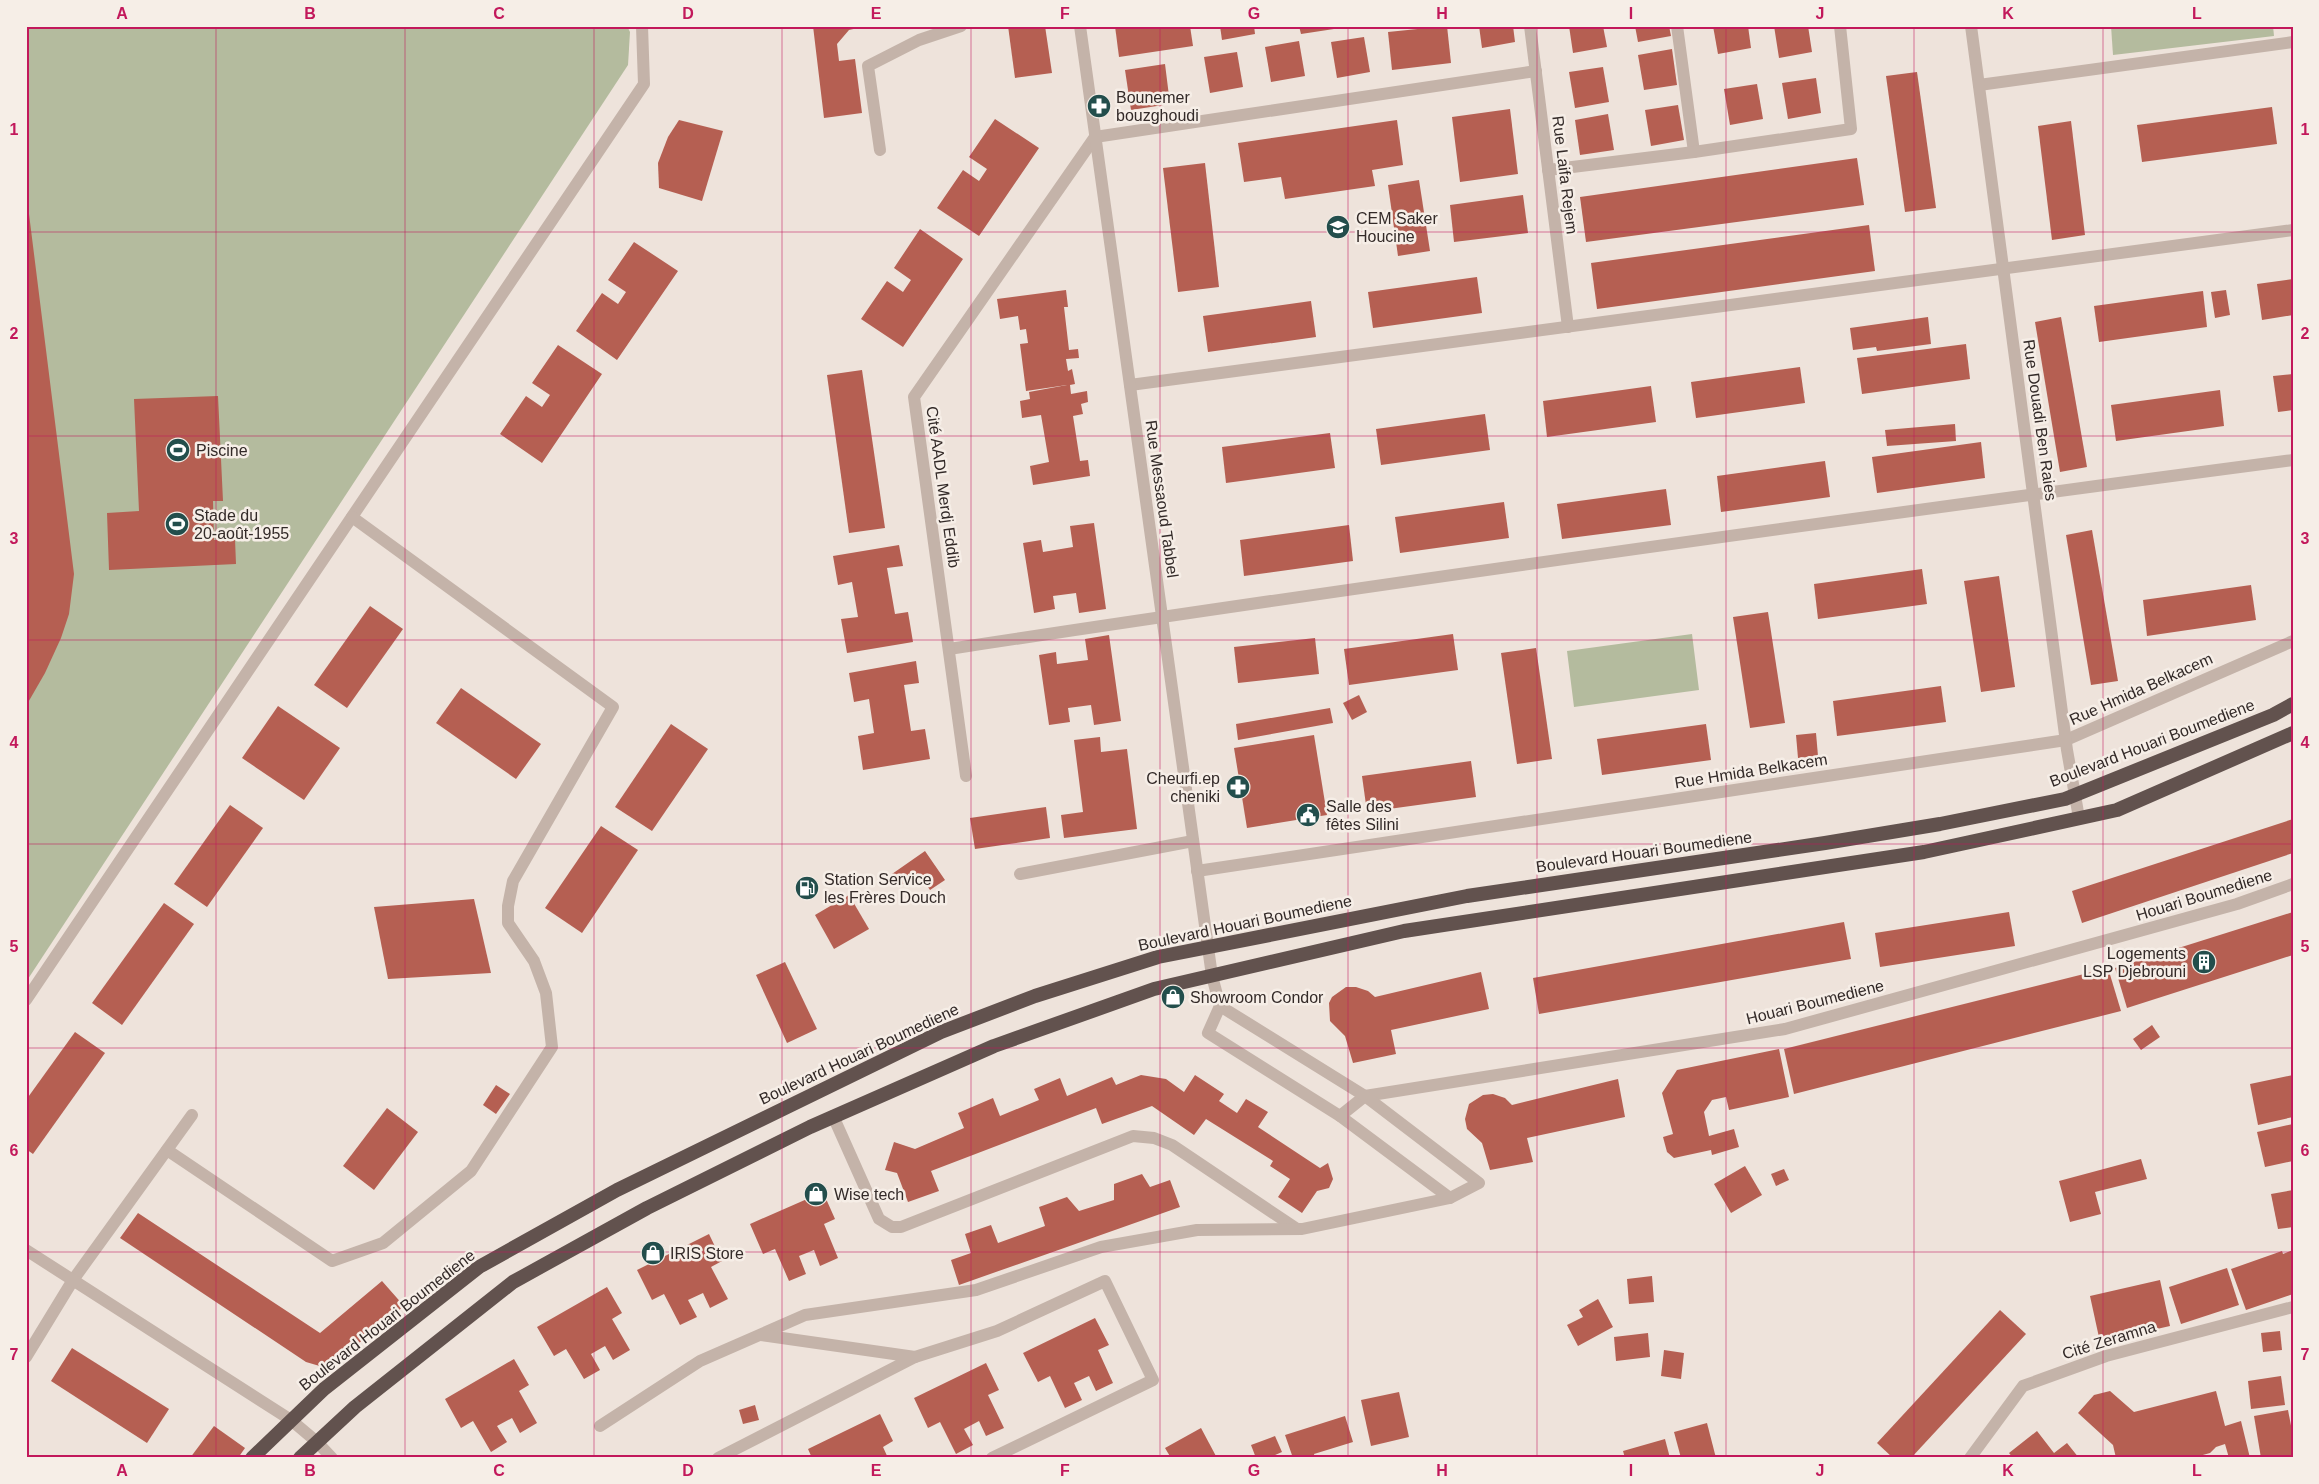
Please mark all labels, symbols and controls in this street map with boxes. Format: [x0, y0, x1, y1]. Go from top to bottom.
text: A [116, 5, 128, 22]
text: B [304, 5, 316, 22]
text: C [493, 5, 505, 22]
text: D [682, 5, 694, 22]
text: E [871, 5, 882, 22]
text: F [1060, 5, 1070, 22]
text: G [1248, 5, 1260, 22]
text: H [1436, 5, 1448, 22]
text: I [1629, 5, 1633, 22]
text: J [1816, 5, 1824, 22]
text: K [2002, 5, 2014, 22]
text: L [2192, 5, 2202, 22]
place label: Bounemer bouzghoudi [1116, 89, 1199, 124]
pharmacy icon: Bounemer bouzghoudi [1086, 93, 1112, 119]
street label: Rue Laifa Rejem [1549, 115, 1581, 235]
text: 1 [10, 121, 19, 138]
text: 1 [2301, 121, 2310, 138]
place label: CEM Saker Houcine [1356, 210, 1438, 245]
school or university icon: CEM Saker Houcine [1325, 214, 1351, 240]
text: 2 [10, 325, 19, 342]
text: 2 [2301, 325, 2310, 342]
street label: Rue Douadi Ben Raies [2020, 338, 2060, 502]
street label: Cité AADL Merdj Eddib [923, 405, 963, 569]
street label: Rue Messaoud Tabbel [1143, 419, 1181, 579]
sports icon: Piscine [165, 437, 191, 463]
place label: Piscine [196, 442, 248, 459]
place label: Stade du 20-août-1955 [194, 507, 289, 542]
sports icon: Stade du 20-août-1955 [164, 511, 190, 537]
text: 3 [10, 530, 19, 547]
text: 3 [2301, 530, 2310, 547]
street label: Rue Hmida Belkacem [2067, 650, 2215, 728]
street label: Boulevard Houari Boumediene [2047, 696, 2257, 790]
text: 4 [10, 734, 19, 751]
text: 4 [2301, 734, 2310, 751]
street label: Rue Hmida Belkacem [1673, 751, 1829, 791]
place label: Cheurfi.ep cheniki [1146, 770, 1220, 805]
pharmacy icon: Cheurfi.ep cheniki [1225, 774, 1251, 800]
place label: Salle des fêtes Silini [1326, 798, 1399, 833]
public building icon: Salle des fêtes Silini [1295, 802, 1321, 828]
street label: Boulevard Houari Boumediene [1535, 828, 1753, 876]
street label: Houari Boumediene [2134, 866, 2274, 924]
place label: Station Service les Frères Douch [824, 871, 946, 906]
fuel station icon: Station Service les Frères Douch [794, 875, 820, 901]
street label: Boulevard Houari Boumediene [1137, 892, 1353, 954]
text: 5 [10, 938, 19, 955]
text: 5 [2301, 938, 2310, 955]
place label: Logements LSP Djebrouni [2083, 945, 2186, 980]
building icon: Logements LSP Djebrouni [2191, 949, 2217, 975]
street label: Houari Boumediene [1744, 977, 1886, 1027]
shop icon: Showroom Condor [1160, 984, 1186, 1010]
place label: Showroom Condor [1190, 989, 1324, 1006]
street label: Boulevard Houari Boumediene [757, 1000, 961, 1108]
text: 6 [10, 1142, 19, 1159]
text: 6 [2301, 1142, 2310, 1159]
shop icon: Wise tech [803, 1181, 829, 1207]
place label: Wise tech [834, 1186, 904, 1203]
shop icon: IRIS Store [640, 1240, 666, 1266]
place label: IRIS Store [670, 1245, 744, 1262]
street label: Boulevard Houari Boumediene [296, 1246, 478, 1394]
street label: Cité Zeramna [2060, 1318, 2158, 1362]
text: 7 [10, 1346, 19, 1363]
text: 7 [2301, 1346, 2310, 1363]
text: A [116, 1462, 128, 1479]
text: B [304, 1462, 316, 1479]
text: C [493, 1462, 505, 1479]
text: D [682, 1462, 694, 1479]
text: E [871, 1462, 882, 1479]
text: F [1060, 1462, 1070, 1479]
text: G [1248, 1462, 1260, 1479]
text: H [1436, 1462, 1448, 1479]
text: I [1629, 1462, 1633, 1479]
text: J [1816, 1462, 1824, 1479]
text: K [2002, 1462, 2014, 1479]
text: L [2192, 1462, 2202, 1479]

